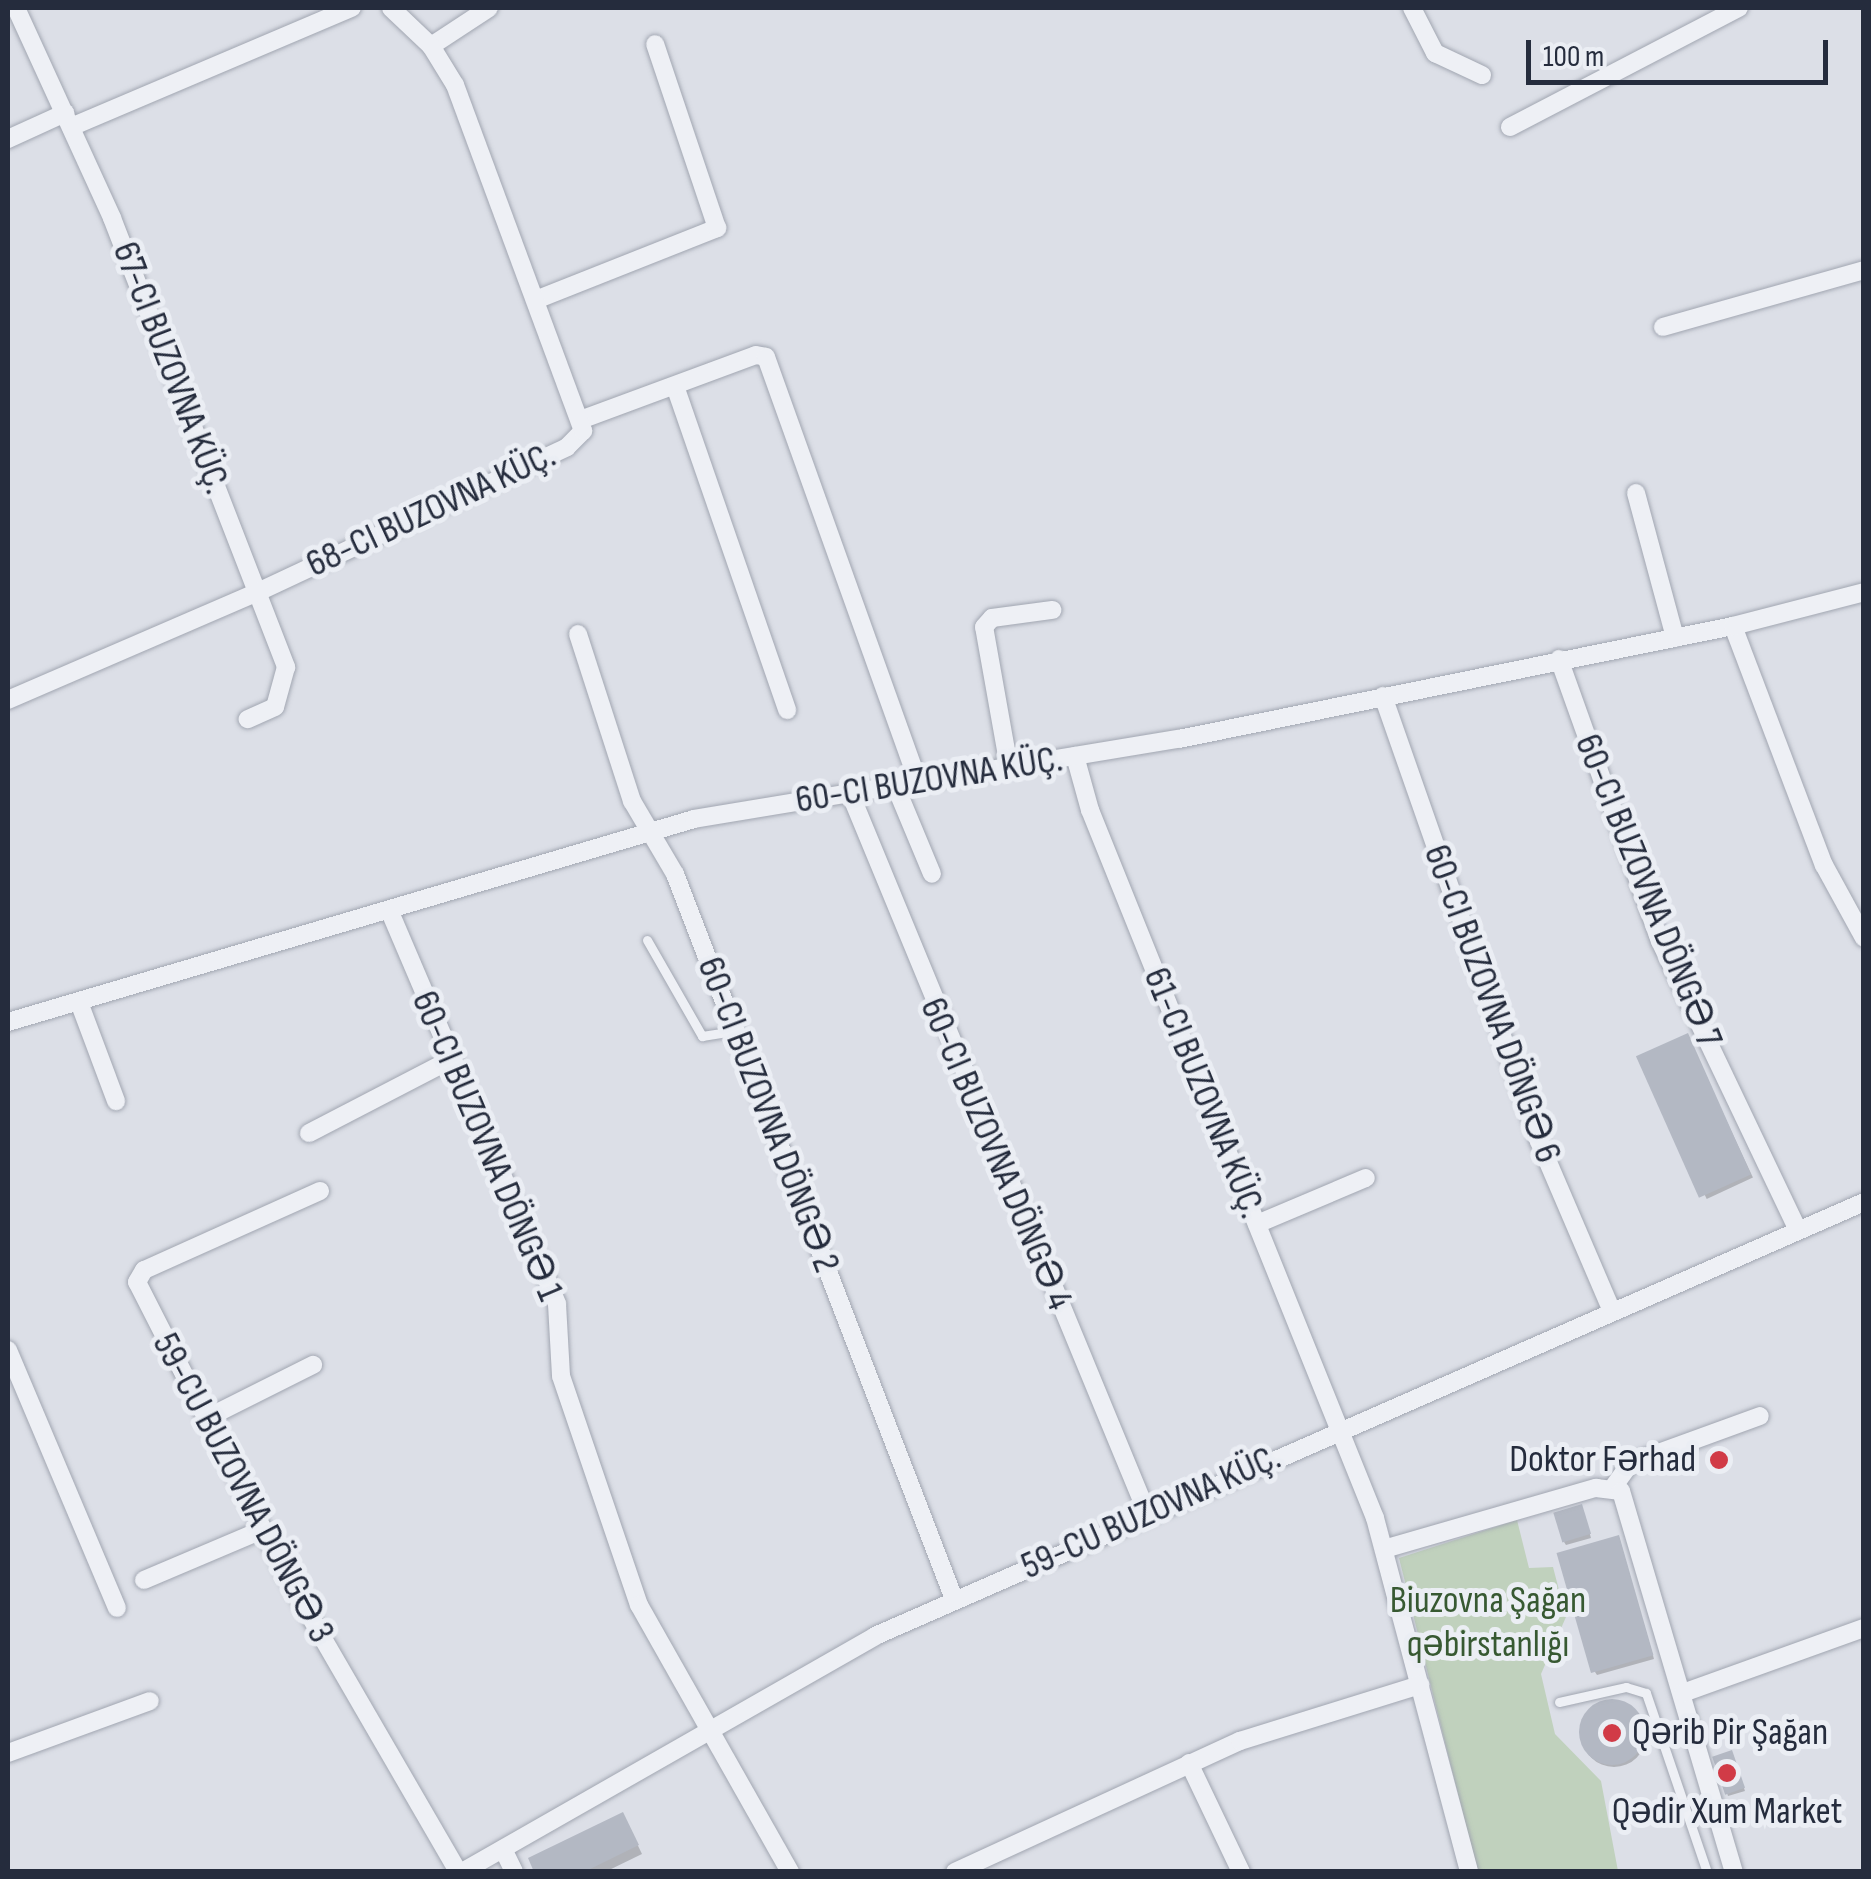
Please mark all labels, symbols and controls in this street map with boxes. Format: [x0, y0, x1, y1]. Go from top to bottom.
scale bar [1531, 20, 1834, 82]
text: 100 m [1543, 39, 1604, 75]
street label: 67-CI BUZOVNA KÜÇ. [102, 236, 240, 500]
street label: 68-CI BUZOVNA KÜÇ. [299, 432, 563, 588]
street label: 60-CI BUZOVNA DÖNGƏ 7 [1564, 728, 1732, 1054]
street label: 60-CI BUZOVNA KÜÇ. [792, 736, 1066, 824]
street label: 60-CI BUZOVNA DÖNGƏ 6 [1413, 839, 1571, 1169]
street label: 60-CI BUZOVNA DÖNGƏ 2 [687, 951, 849, 1279]
street label: 61-CI BUZOVNA KÜÇ. [1133, 961, 1275, 1225]
street label: 60-CI BUZOVNA DÖNGƏ 1 [401, 984, 573, 1308]
street label: 60-CI BUZOVNA DÖNGƏ 4 [910, 991, 1082, 1317]
street label: 59-CU BUZOVNA DÖNGƏ 3 [142, 1325, 344, 1651]
street label: 59-CU BUZOVNA KÜÇ. [1014, 1434, 1288, 1590]
place label: Doktor Fərhad [1509, 1437, 1696, 1483]
marker: Doktor Fərhad [1706, 1447, 1732, 1473]
park label: Biuzovna Şağan qəbirstanlığı [1390, 1578, 1586, 1668]
place label: Qərib Pir Şağan [1632, 1710, 1828, 1756]
marker: Qərib Pir Şağan [1601, 1722, 1623, 1744]
marker: Qədir Xum Market [1716, 1762, 1738, 1784]
place label: Qədir Xum Market [1612, 1789, 1842, 1835]

